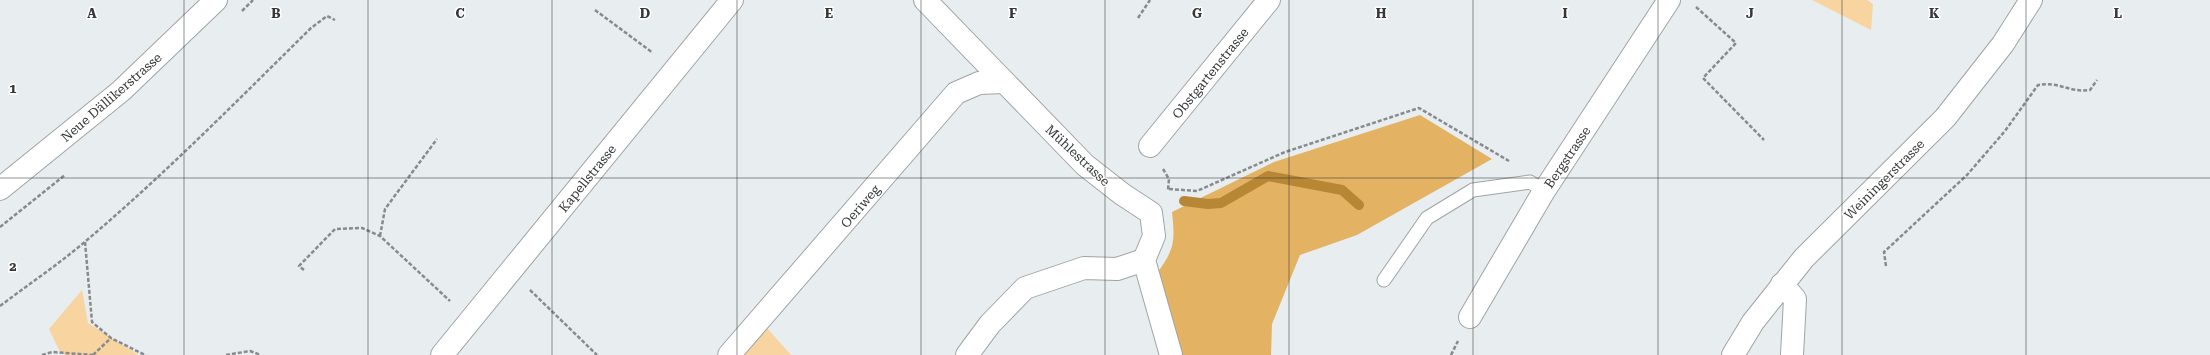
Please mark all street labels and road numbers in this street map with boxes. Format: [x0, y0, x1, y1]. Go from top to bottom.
street label: Obstgartenstrasse [1169, 25, 1252, 122]
street label: Neue Dällikerstrasse [58, 50, 165, 145]
street label: Mühlestrasse [1042, 122, 1113, 189]
street label: Bergstrasse [1541, 124, 1593, 191]
street label: Weiningerstrasse [1841, 136, 1927, 222]
street label: Kapellstrasse [556, 142, 619, 215]
street label: Oeriweg [838, 181, 883, 231]

